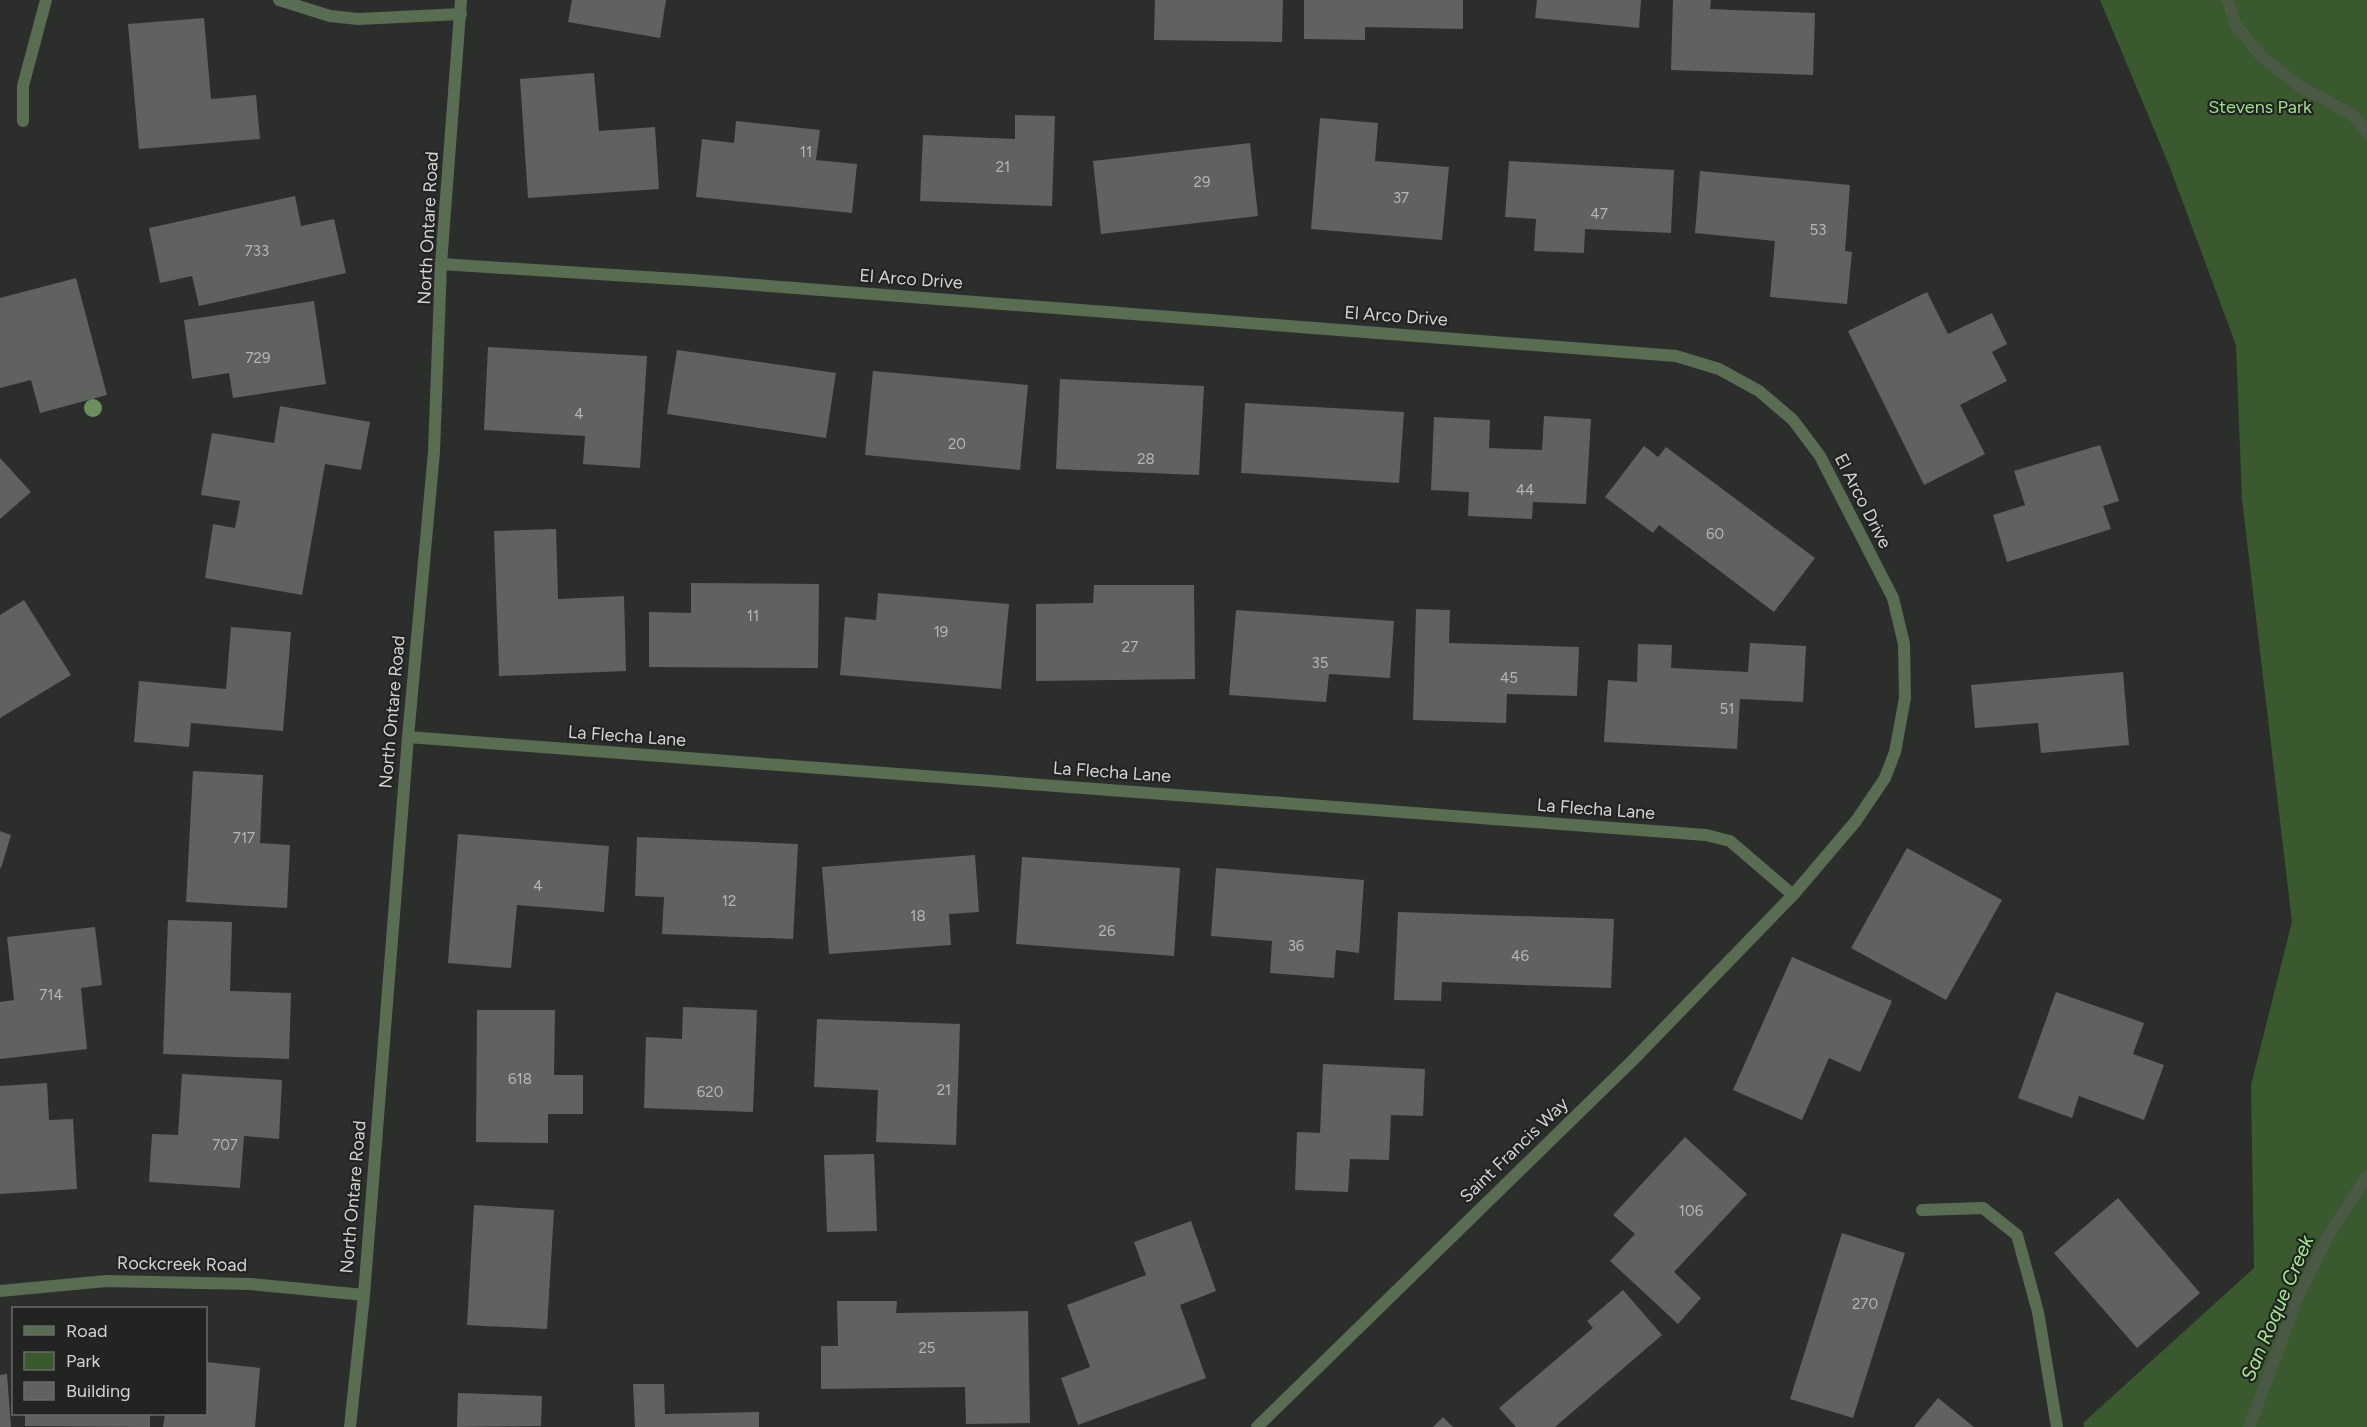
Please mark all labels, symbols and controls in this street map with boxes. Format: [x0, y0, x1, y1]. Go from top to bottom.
park label: Stevens Park [2208, 96, 2312, 118]
house number: 11 [800, 143, 812, 161]
street label: North Ontare Road [413, 151, 443, 305]
house number: 21 [996, 158, 1010, 176]
house number: 29 [1194, 173, 1210, 191]
house number: 37 [1393, 189, 1409, 207]
house number: 47 [1590, 205, 1608, 223]
house number: 53 [1810, 221, 1826, 239]
house number: 733 [245, 242, 269, 260]
street label: El Arco Drive [859, 264, 964, 294]
street label: El Arco Drive [1344, 301, 1449, 331]
house number: 729 [246, 349, 270, 367]
house number: 4 [574, 405, 584, 423]
house number: 20 [948, 435, 966, 453]
house number: 28 [1137, 450, 1155, 468]
street label: El Arco Drive [1830, 450, 1896, 552]
house number: 44 [1516, 481, 1534, 499]
house number: 60 [1706, 525, 1724, 543]
house number: 11 [747, 607, 759, 625]
house number: 19 [934, 623, 948, 641]
street label: North Ontare Road [374, 635, 410, 789]
house number: 27 [1122, 638, 1138, 656]
house number: 35 [1312, 654, 1328, 672]
house number: 45 [1500, 669, 1518, 687]
house number: 51 [1720, 700, 1734, 718]
street label: La Flecha Lane [567, 721, 687, 751]
street label: La Flecha Lane [1052, 757, 1172, 787]
street label: La Flecha Lane [1536, 794, 1656, 824]
house number: 717 [233, 829, 255, 847]
house number: 4 [533, 877, 543, 895]
house number: 12 [722, 892, 736, 910]
house number: 18 [910, 907, 926, 925]
house number: 26 [1099, 922, 1116, 940]
house number: 36 [1288, 937, 1305, 955]
house number: 46 [1511, 947, 1529, 965]
house number: 714 [39, 986, 63, 1004]
house number: 618 [508, 1070, 532, 1088]
house number: 21 [937, 1081, 951, 1099]
house number: 620 [697, 1083, 723, 1101]
street label: Saint Francis Way [1455, 1092, 1573, 1207]
street label: North Ontare Road [335, 1120, 371, 1274]
house number: 707 [212, 1136, 238, 1154]
house number: 106 [1679, 1202, 1704, 1220]
water label: San Roque Creek [2235, 1230, 2319, 1384]
street label: Rockcreek Road [117, 1252, 247, 1276]
house number: 270 [1852, 1295, 1878, 1313]
legend [12, 1307, 207, 1415]
text: Road [66, 1320, 107, 1342]
house number: 25 [918, 1339, 936, 1357]
text: Park [66, 1350, 101, 1372]
text: Building [66, 1380, 131, 1402]

